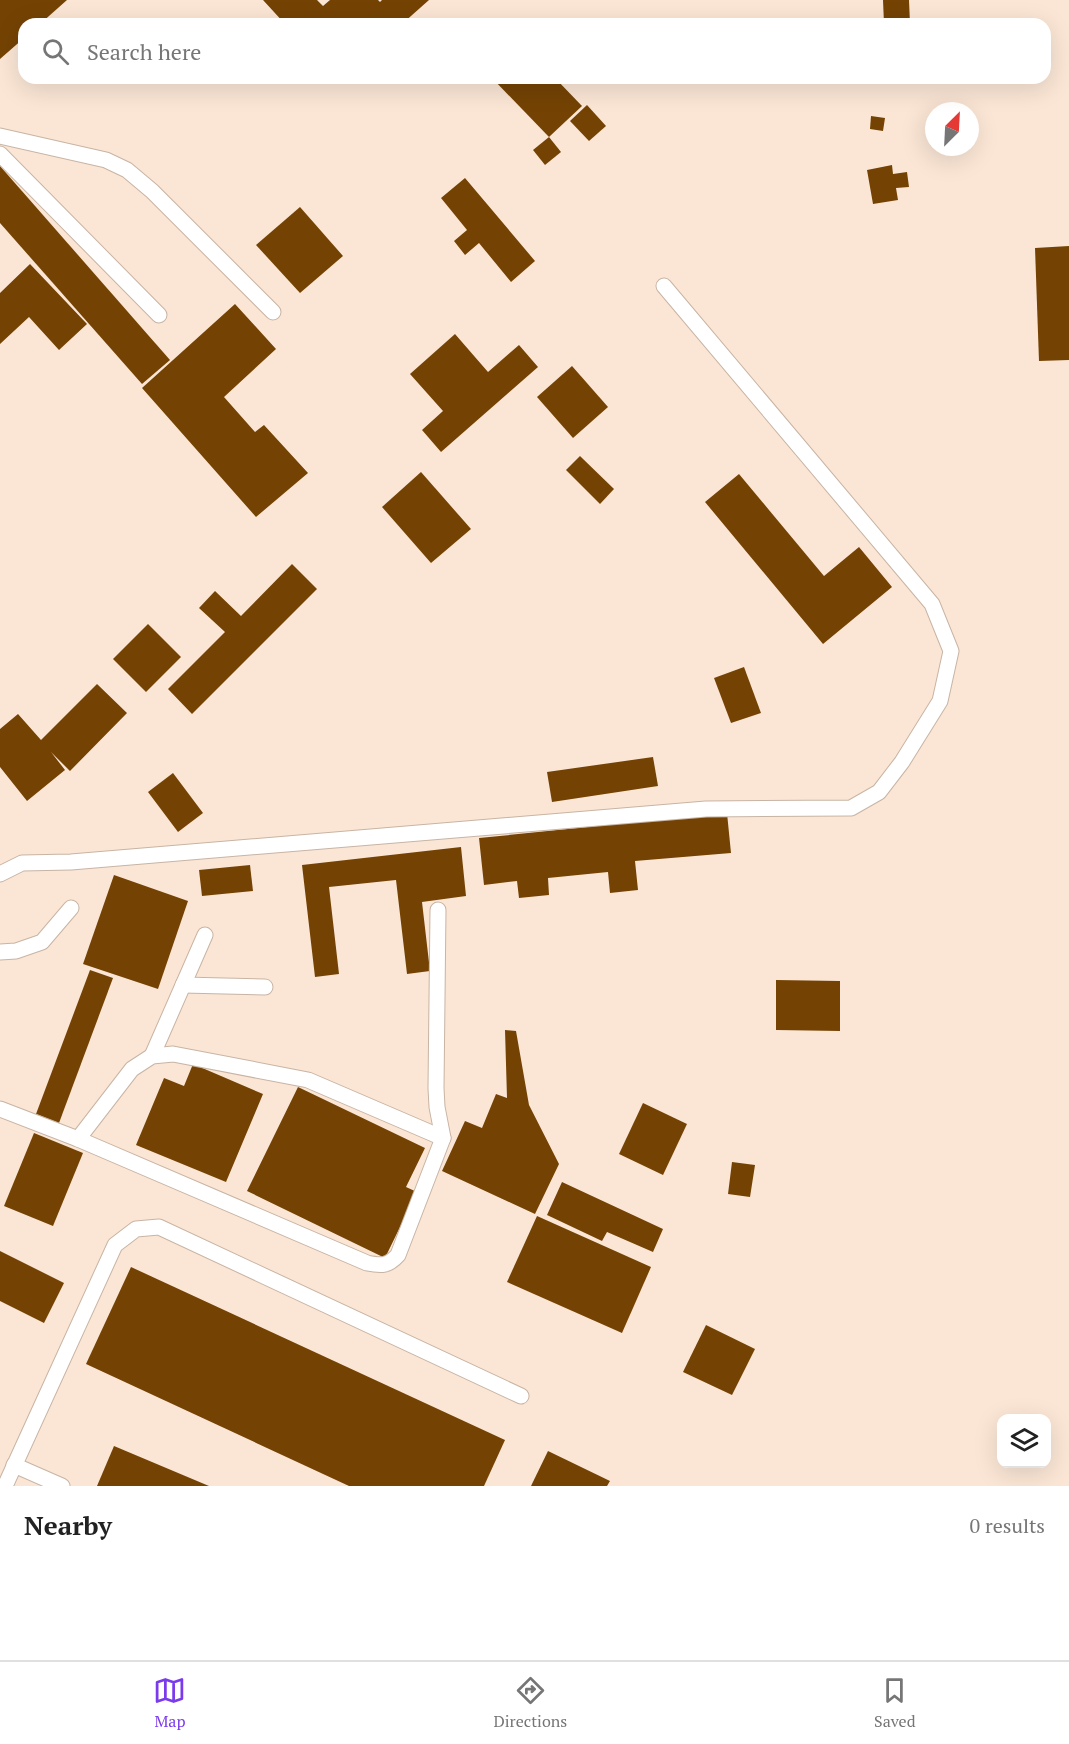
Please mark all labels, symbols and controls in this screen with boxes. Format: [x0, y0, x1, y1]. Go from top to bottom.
search box [18, 18, 1051, 84]
icon: search [39, 35, 72, 68]
text: Search here [87, 37, 201, 66]
north arrow [925, 102, 979, 156]
map controls [997, 1414, 1051, 1468]
button: layers [997, 1414, 1051, 1468]
text: Nearby [24, 1508, 112, 1542]
text: 0 results [970, 1512, 1045, 1539]
tab: Map [153, 1674, 186, 1732]
tab: Directions [493, 1674, 567, 1732]
tab: Saved [874, 1674, 916, 1732]

